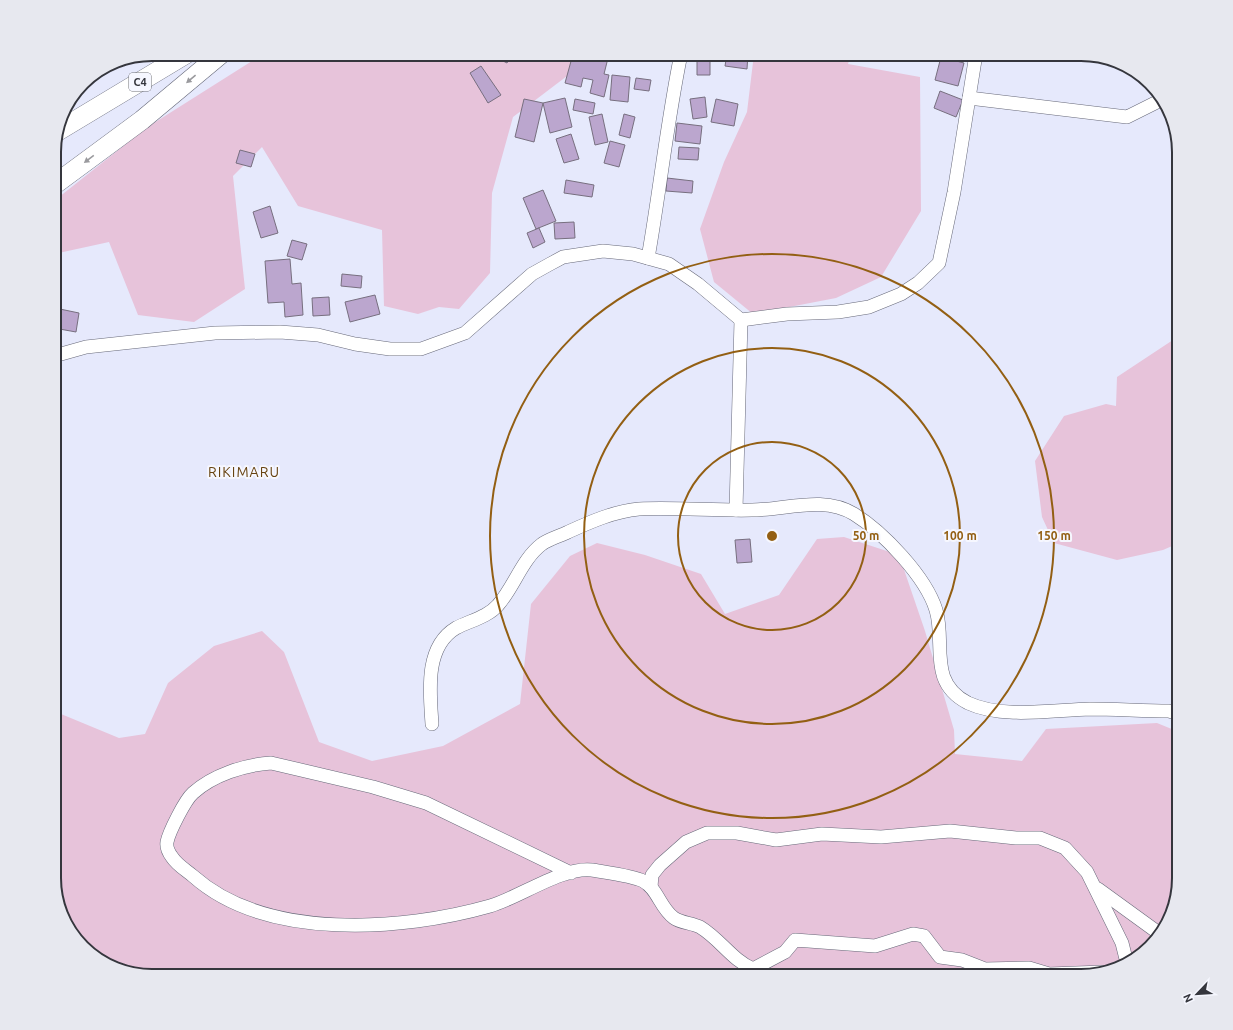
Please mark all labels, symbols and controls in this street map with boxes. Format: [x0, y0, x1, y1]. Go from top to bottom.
road number: C4 [129, 73, 151, 91]
one-way arrow [186, 75, 197, 83]
one-way arrow [84, 155, 95, 163]
district label: RIKIMARU [208, 464, 280, 480]
centre of rings [765, 529, 779, 543]
text: 50 m [853, 529, 879, 542]
text: 100 m [943, 529, 977, 542]
text: 150 m [1037, 529, 1071, 542]
north arrow [1177, 974, 1217, 1014]
text: N [1181, 992, 1195, 1004]

